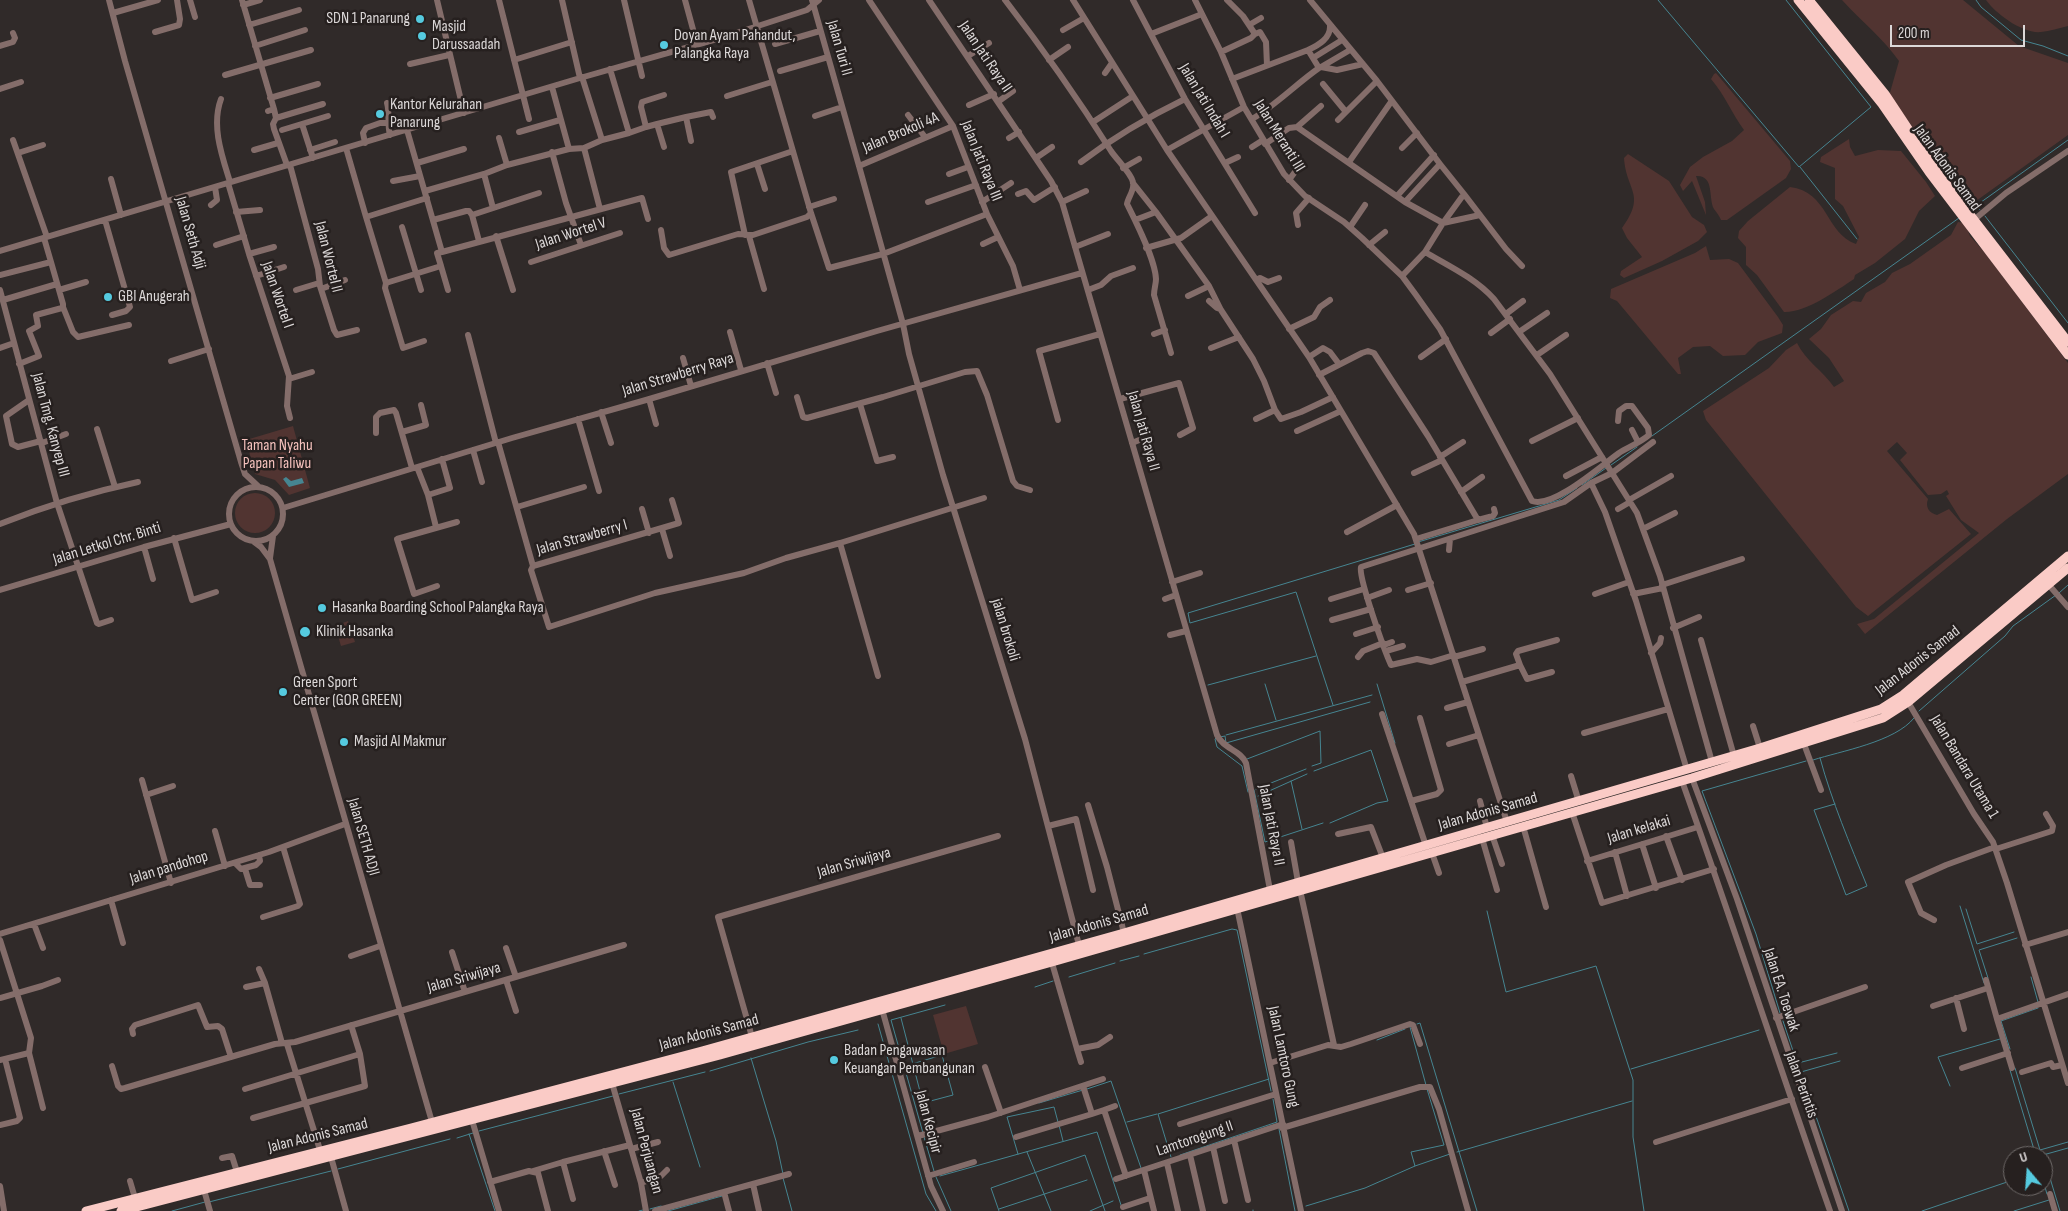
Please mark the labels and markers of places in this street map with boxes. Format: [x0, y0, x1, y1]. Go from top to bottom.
place label: SDN 1 Panarung [326, 9, 410, 29]
marker: SDN 1 Panarung [414, 13, 426, 25]
place label: Masjid Darussaadah [432, 17, 500, 55]
place label: Doyan Ayam Pahandut, Palangka Raya [674, 26, 796, 64]
marker: Masjid Darussaadah [416, 30, 428, 42]
marker: Doyan Ayam Pahandut, Palangka Raya [658, 39, 670, 51]
place label: Kantor Kelurahan Panarung [390, 95, 482, 133]
marker: Kantor Kelurahan Panarung [374, 108, 386, 120]
place label: GBI Anugerah [118, 287, 190, 307]
marker: GBI Anugerah [102, 291, 114, 303]
place label: Hasanka Boarding School Palangka Raya [332, 598, 544, 618]
marker: Hasanka Boarding School Palangka Raya [316, 602, 328, 614]
place label: Klinik Hasanka [316, 622, 393, 642]
marker: Klinik Hasanka [298, 625, 312, 639]
place label: Green Sport Center (GOR GREEN) [293, 673, 402, 711]
marker: Green Sport Center (GOR GREEN) [277, 686, 289, 698]
place label: Masjid Al Makmur [354, 732, 446, 752]
marker: Masjid Al Makmur [338, 736, 350, 748]
place label: Badan Pengawasan Keuangan Pembangunan [844, 1041, 975, 1079]
marker: Badan Pengawasan Keuangan Pembangunan [828, 1054, 840, 1066]

